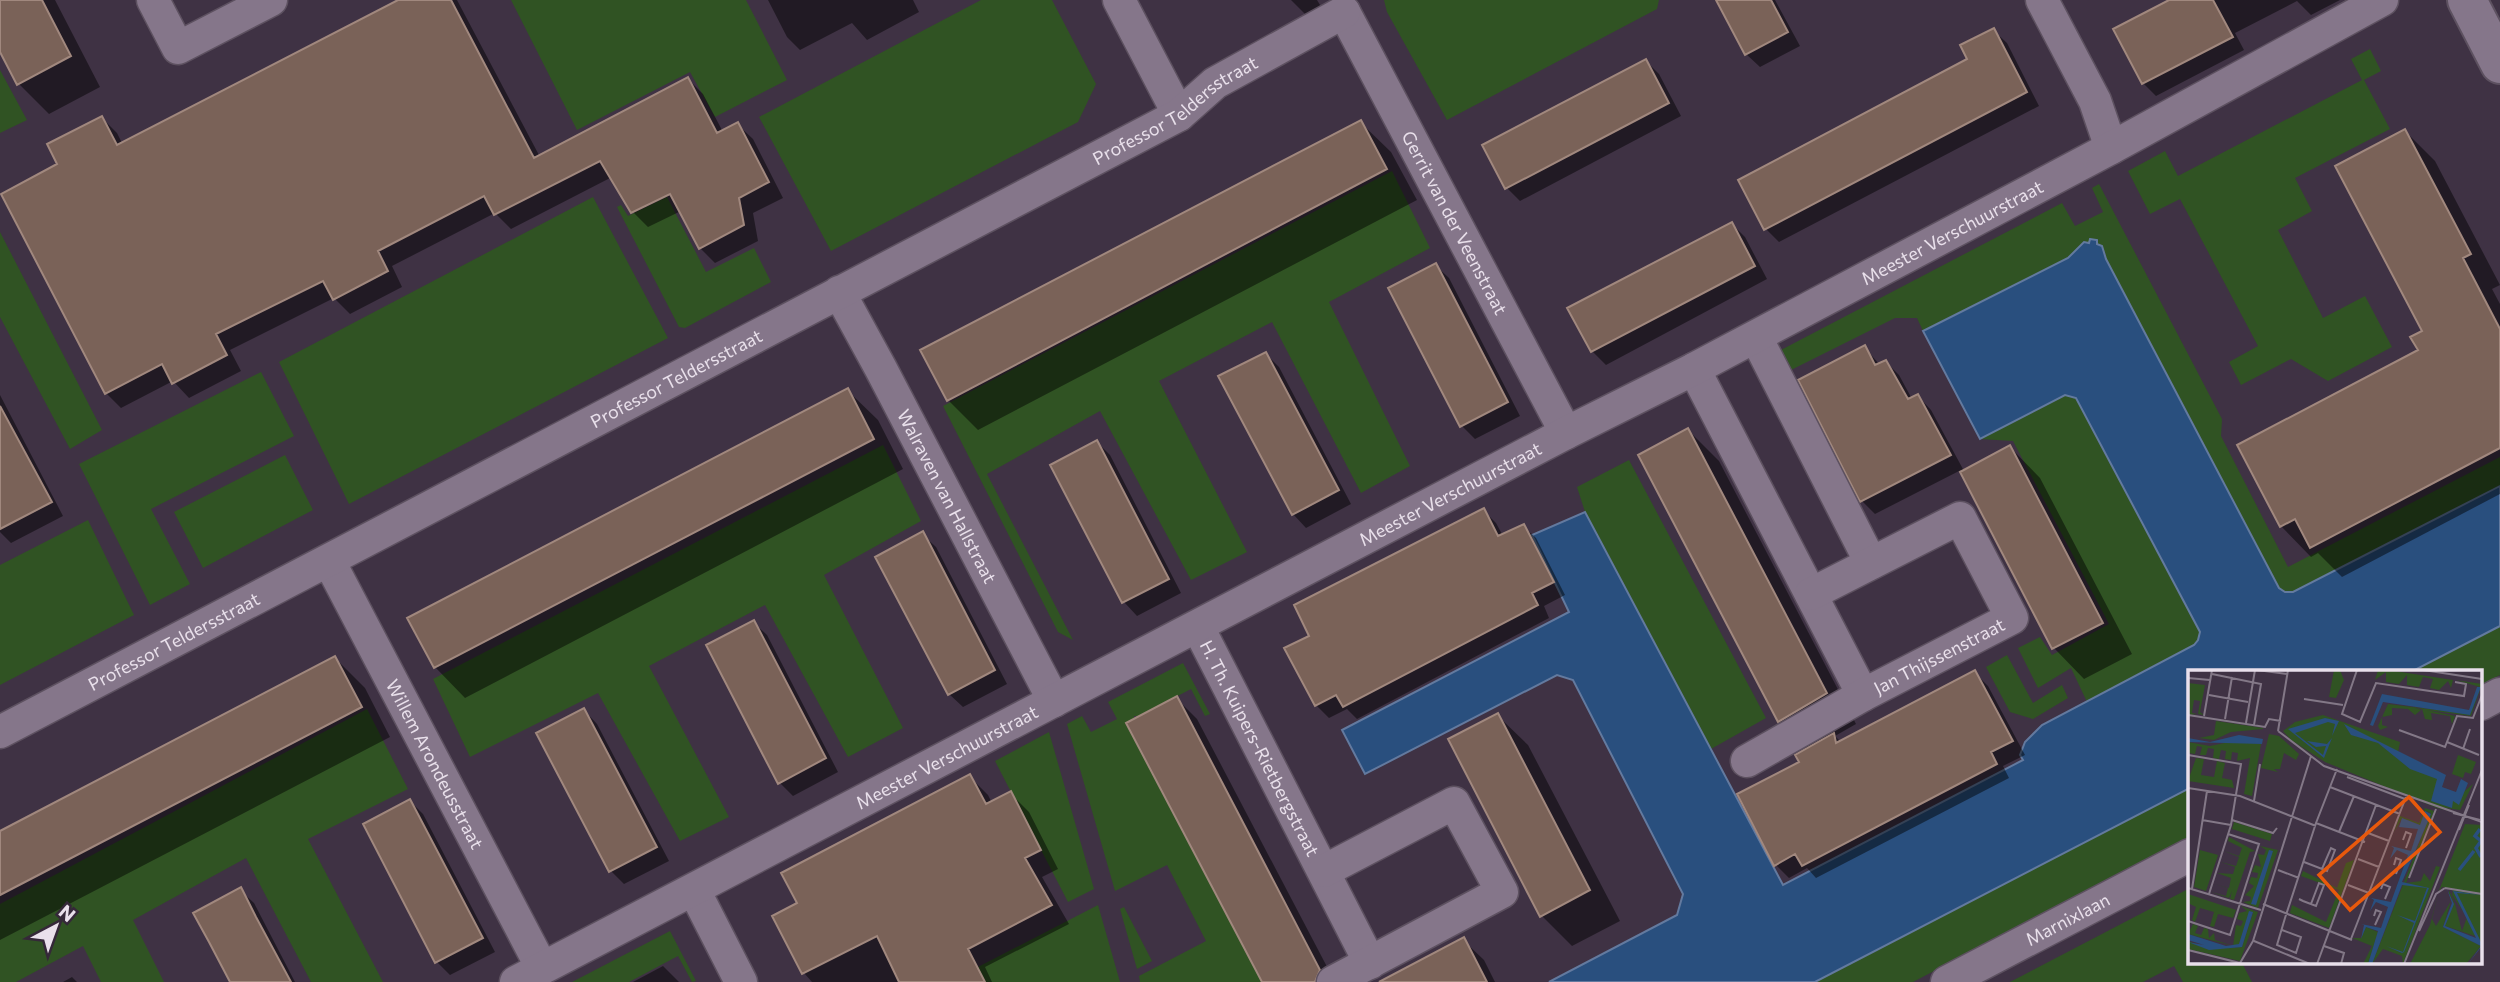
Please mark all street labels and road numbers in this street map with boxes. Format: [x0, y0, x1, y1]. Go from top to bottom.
street label: Professor Teldersstraat [1089, 51, 1261, 169]
street label: Gerrit van der Veenstraat [1398, 127, 1512, 318]
street label: Meester Verschuurstraat [1857, 175, 2047, 289]
street label: Professor Teldersstraat [586, 324, 766, 432]
street label: Walraven van Hallstraat [893, 405, 1002, 587]
street label: Meester Verschuurstraat [1355, 437, 1545, 550]
street label: Professor Teldersstraat [84, 587, 263, 695]
street label: Jan Thijssenstraat [1870, 613, 2008, 699]
street label: H. Th. Kuipers-Rietbergstraat [1196, 636, 1324, 860]
street label: Willem Arondeusstraat [382, 675, 489, 852]
street label: Meester Verschuurstraat [852, 700, 1042, 813]
street label: Marnixlaan [2022, 888, 2113, 950]

